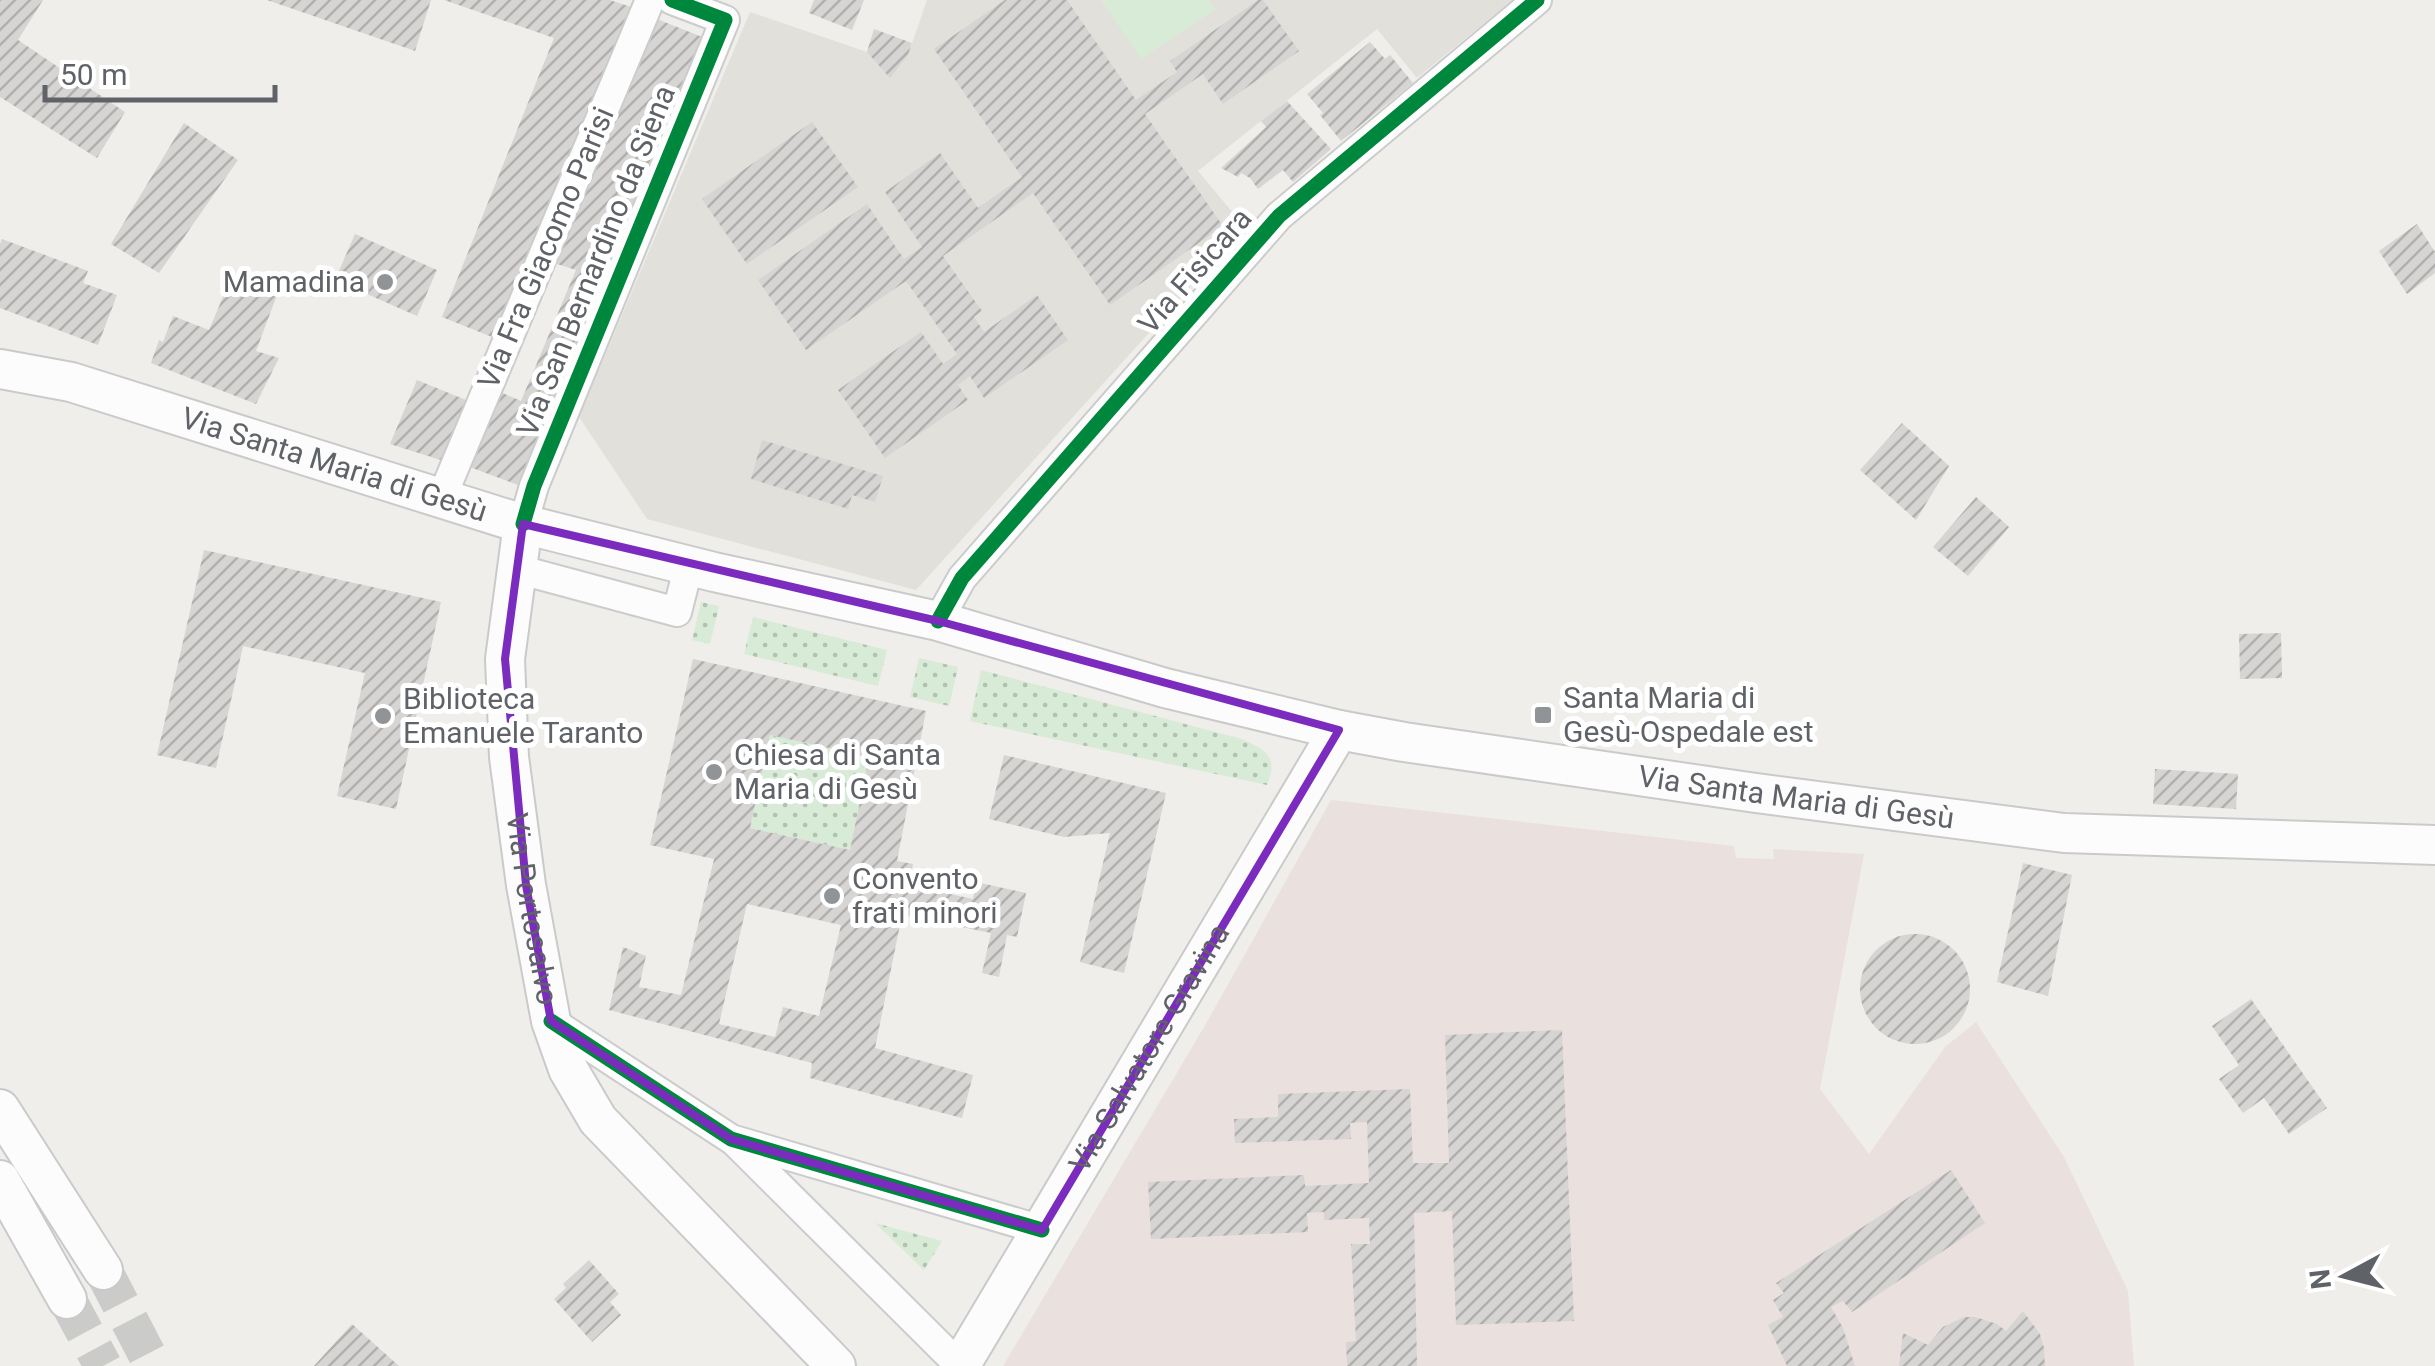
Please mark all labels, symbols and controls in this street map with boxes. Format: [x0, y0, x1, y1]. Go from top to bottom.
scale bar [45, 40, 275, 102]
text: 50 m [60, 57, 127, 92]
street label: Via San Bernardino da Siena [509, 80, 682, 442]
street label: Via Fra Giacomo Parisi [470, 102, 621, 394]
street label: Via Fisicara [1131, 201, 1259, 341]
place label: Mamadina [223, 264, 365, 299]
marker: Mamadina [374, 271, 396, 293]
street label: Via Santa Maria di Gesù [177, 400, 491, 529]
place label: Santa Maria di Gesù-Ospedale est [1563, 680, 1814, 749]
place label: Biblioteca Emanuele Taranto [403, 681, 643, 750]
marker: Santa Maria di Gesù-Ospedale est [1532, 704, 1554, 726]
marker: Biblioteca Emanuele Taranto [372, 705, 394, 727]
place label: Chiesa di Santa Maria di Gesù [734, 737, 941, 806]
street label: Via Santa Maria di Gesù [1636, 758, 1956, 836]
marker: Chiesa di Santa Maria di Gesù [703, 761, 725, 783]
street label: Via Portosalvo [500, 811, 566, 1008]
place label: Convento frati minori [852, 861, 998, 930]
marker: Convento frati minori [821, 885, 843, 907]
street label: Via Salvatore Gravina [1061, 917, 1236, 1178]
north arrow [2295, 1226, 2395, 1326]
text: N [2303, 1267, 2338, 1291]

